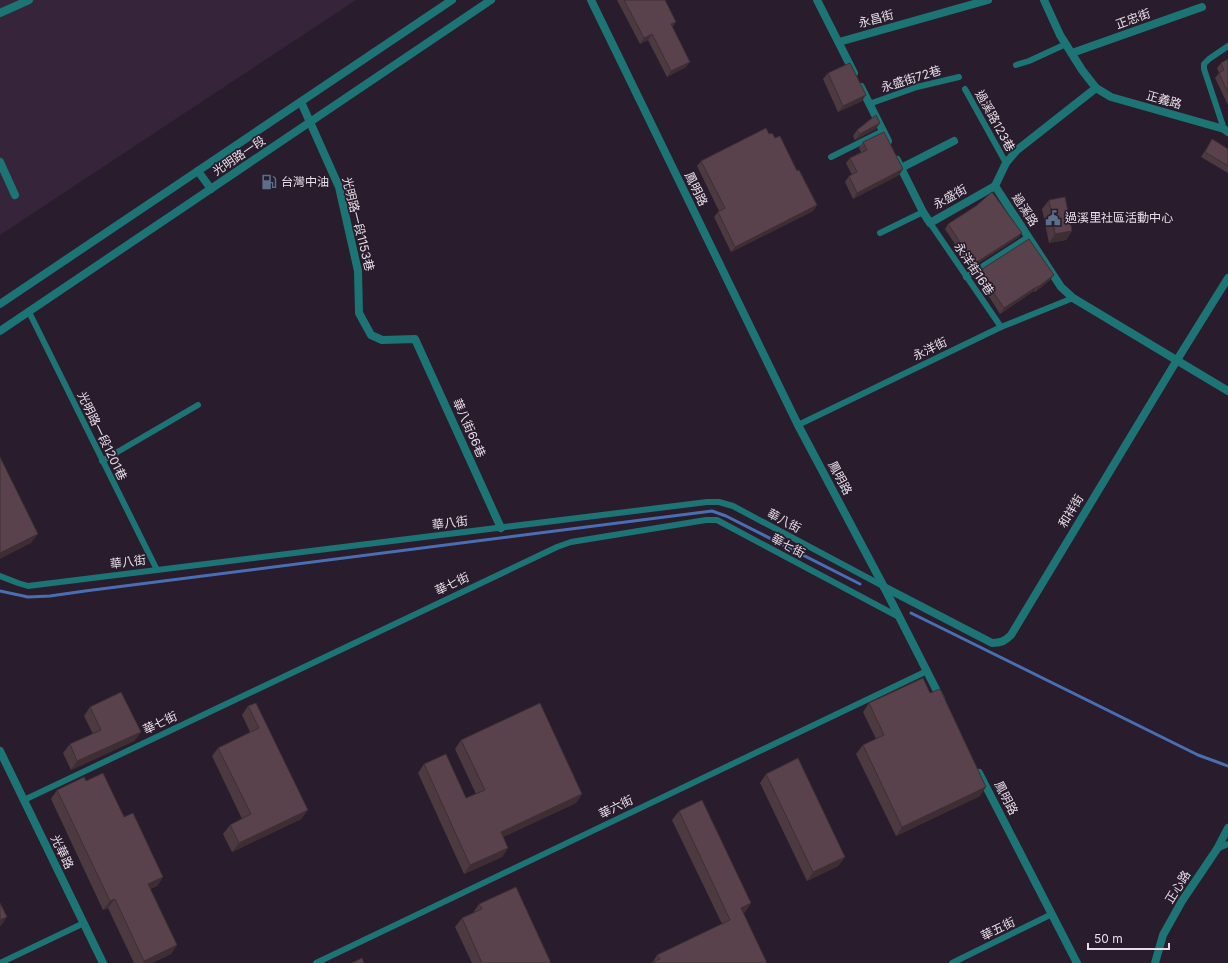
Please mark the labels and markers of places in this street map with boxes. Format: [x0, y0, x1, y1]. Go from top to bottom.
fuel station icon: 台灣中油 [260, 173, 278, 191]
place label: 台灣中油 [281, 174, 329, 189]
public building icon: 過溪里社區活動中心 [1044, 209, 1062, 227]
place label: 過溪里社區活動中心 [1065, 210, 1173, 225]

